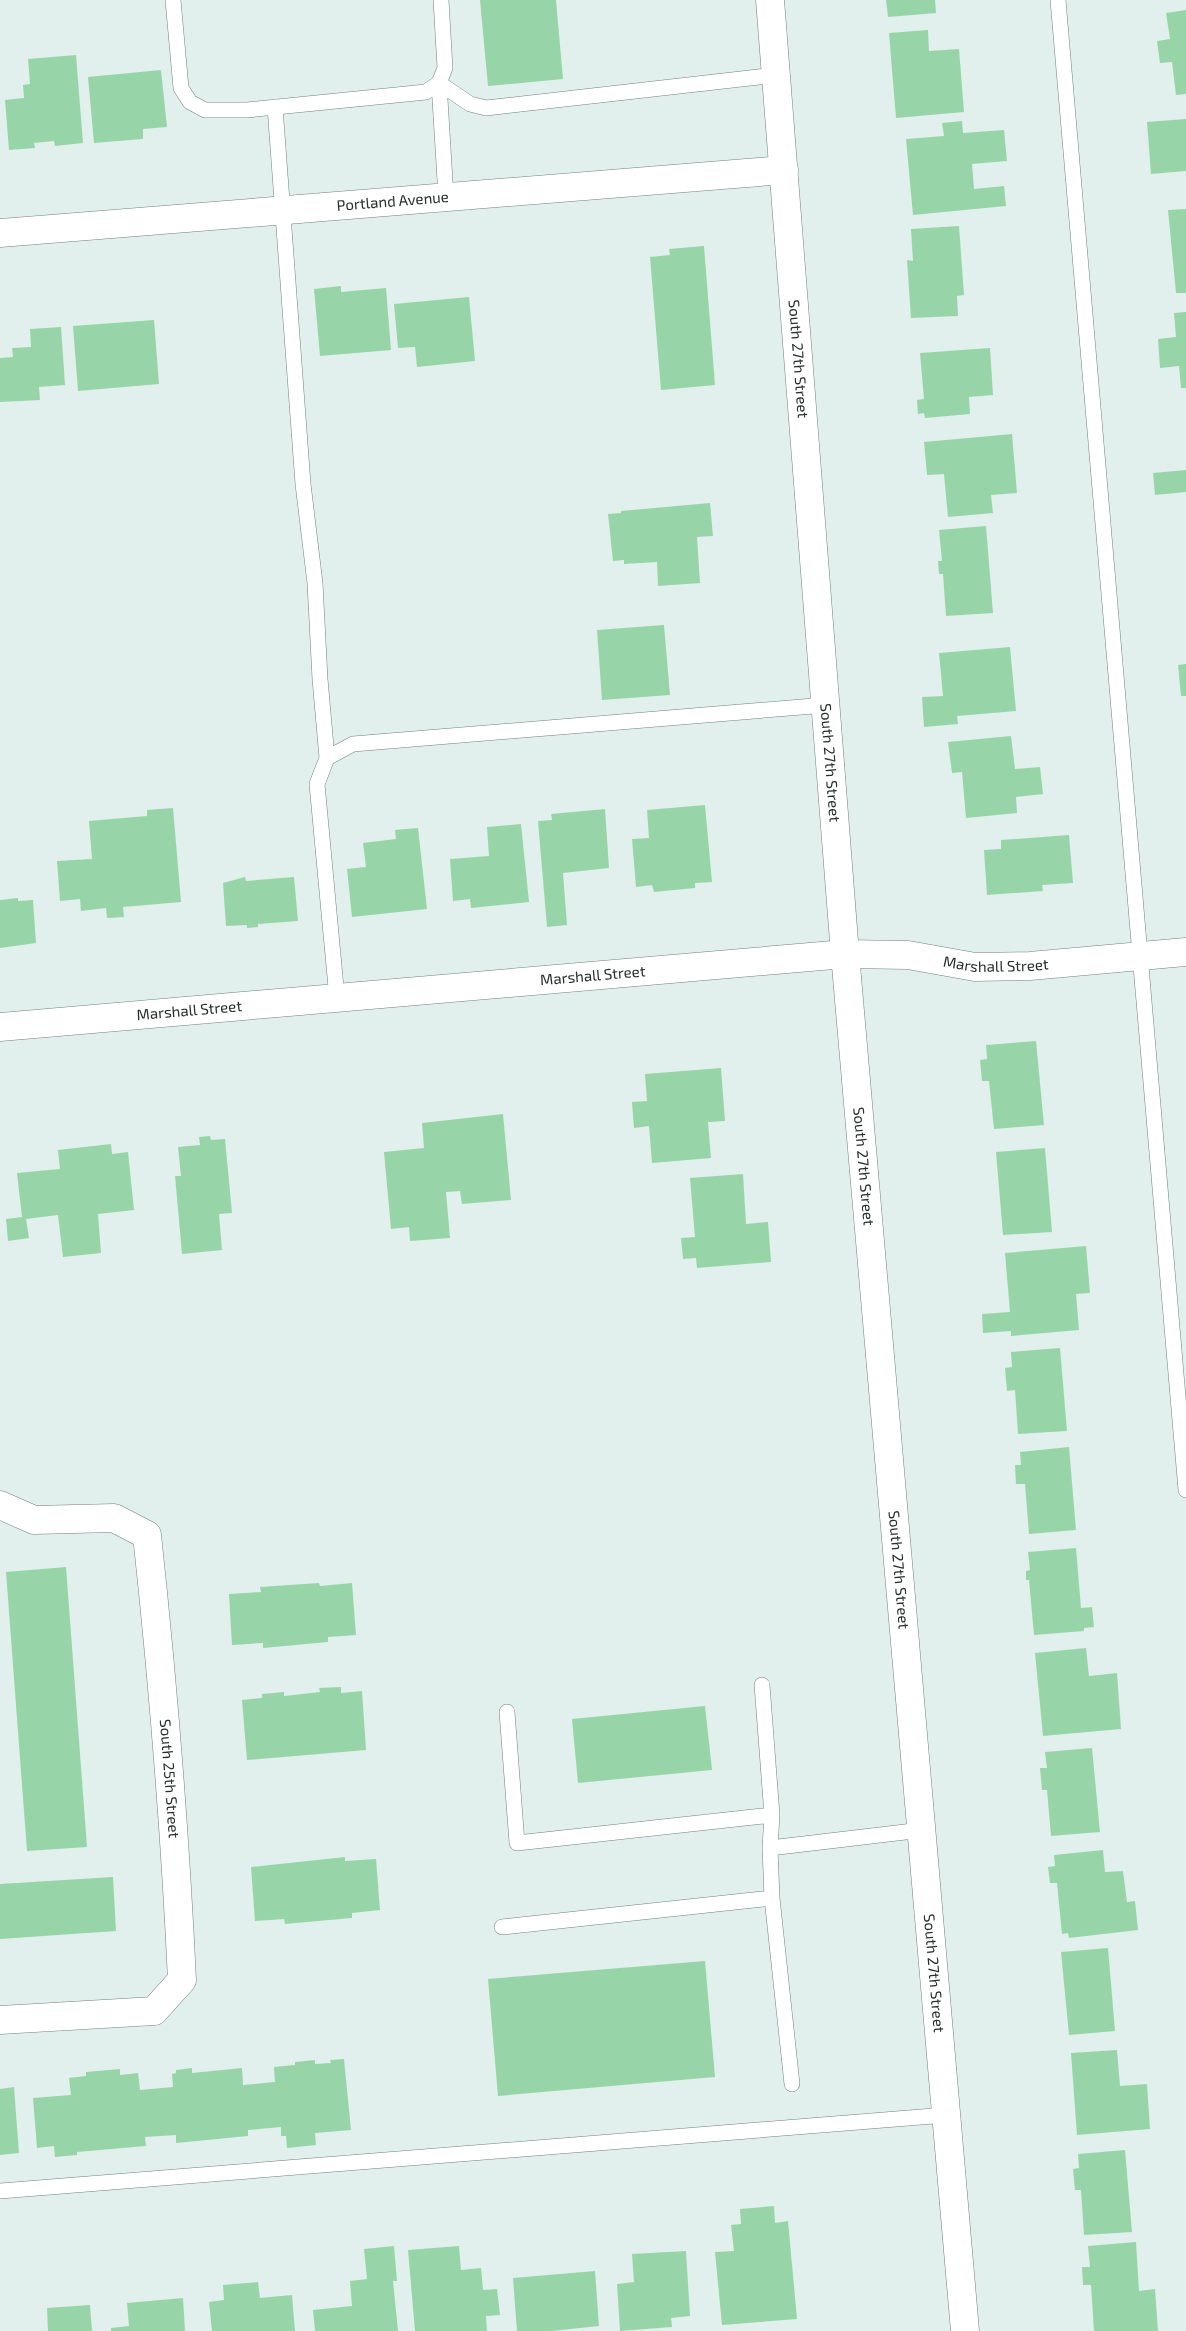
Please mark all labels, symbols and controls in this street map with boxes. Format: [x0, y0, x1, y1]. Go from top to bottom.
street label: Portland Avenue [336, 187, 449, 214]
street label: South 27th Street [786, 299, 813, 419]
street label: South 27th Street [817, 703, 845, 823]
street label: Marshall Street [942, 952, 1050, 975]
street label: Marshall Street [539, 961, 646, 988]
street label: Marshall Street [136, 996, 243, 1023]
street label: South 27th Street [850, 1106, 879, 1226]
street label: South 27th Street [886, 1510, 914, 1630]
street label: South 25th Street [157, 1718, 184, 1839]
street label: South 27th Street [921, 1913, 949, 2033]

